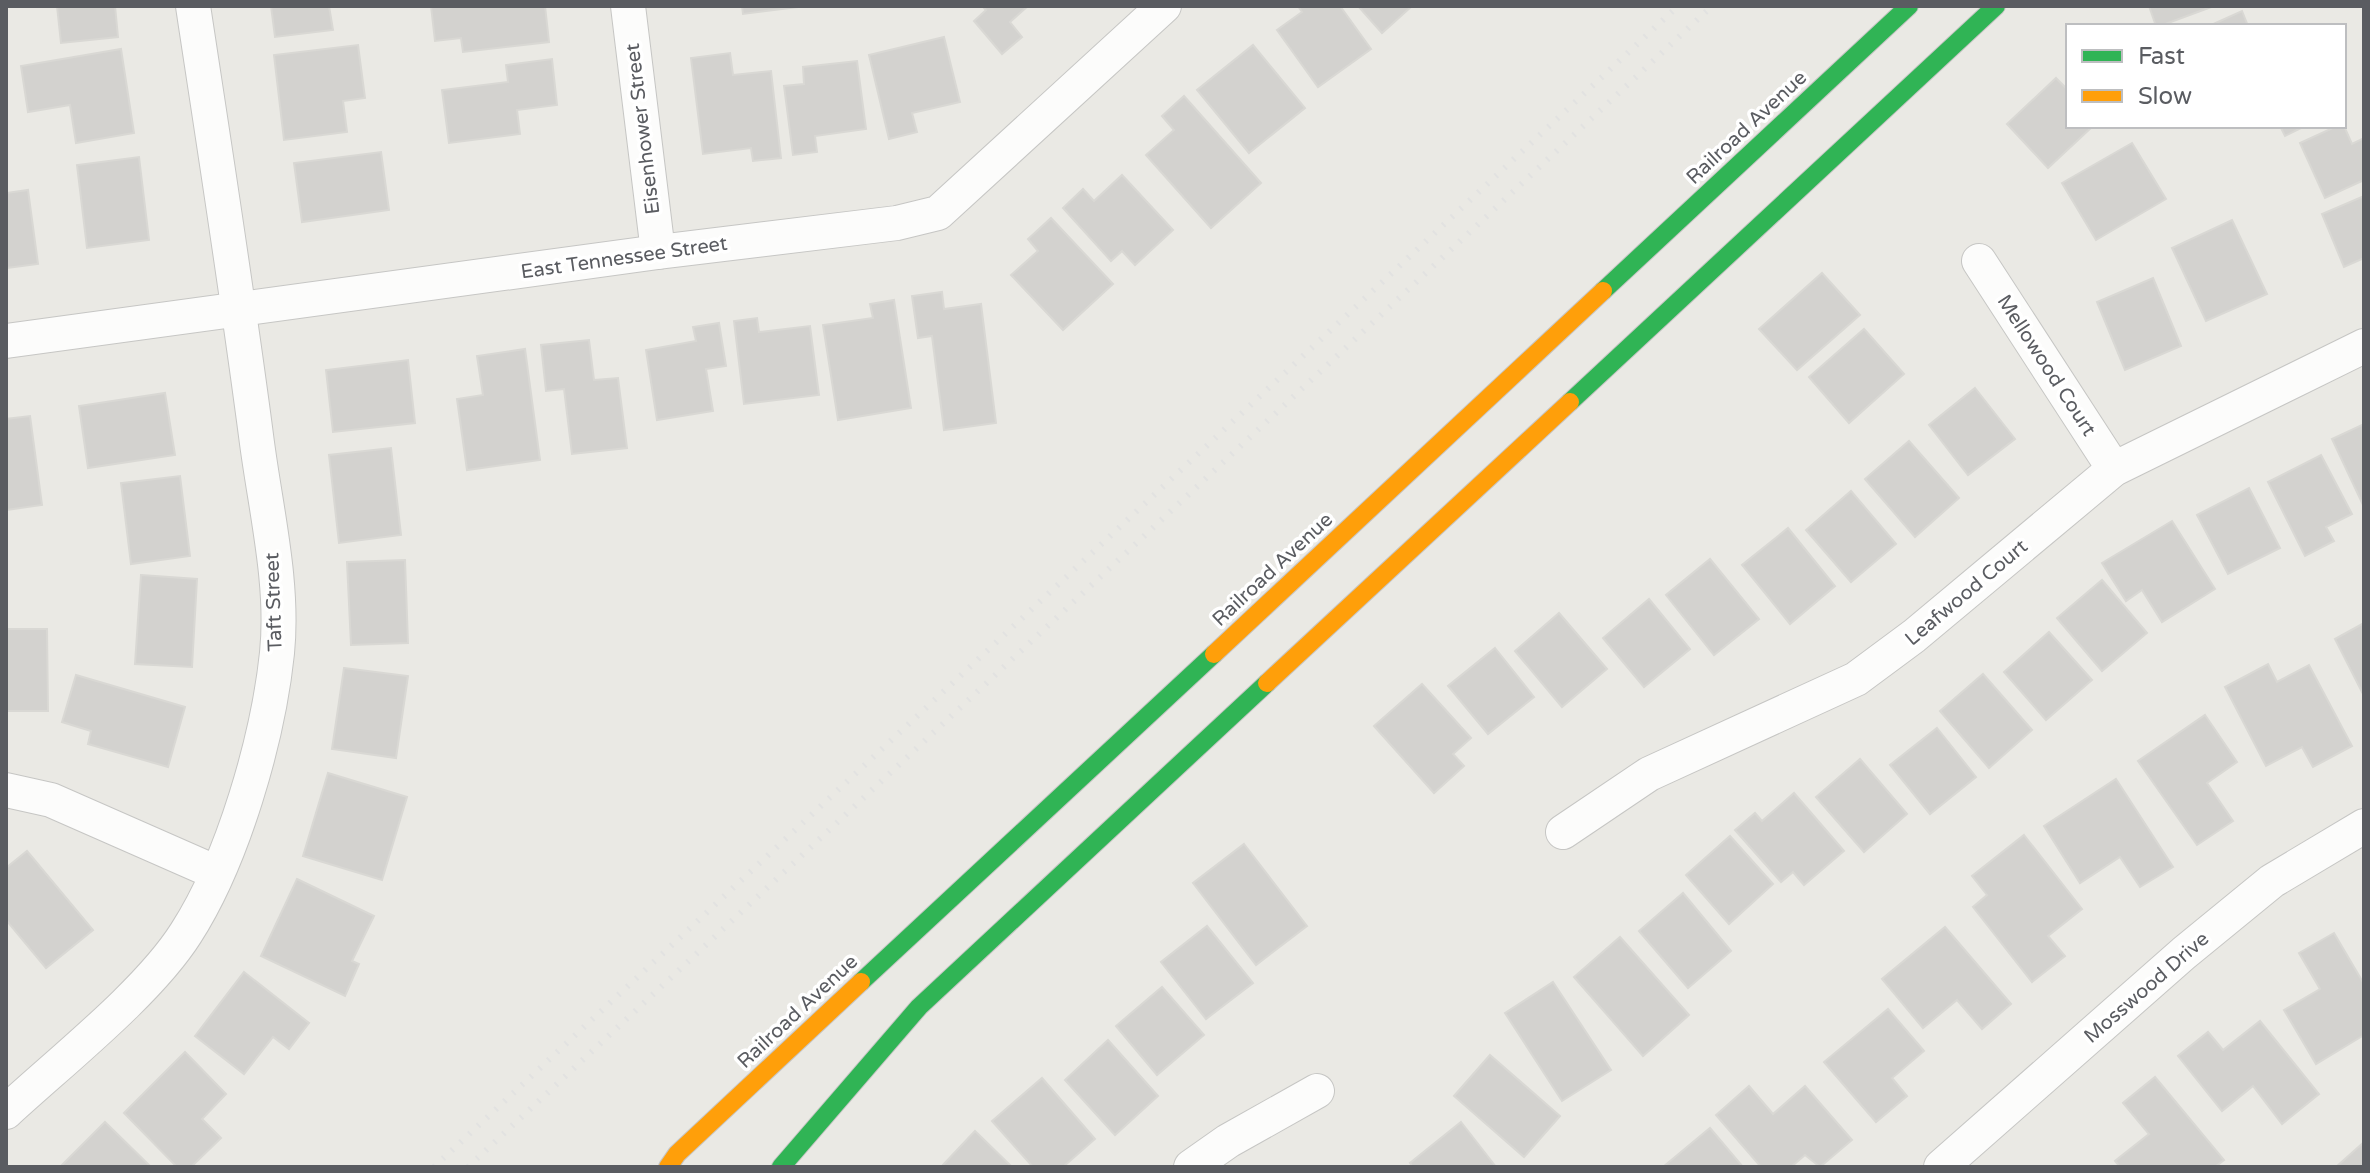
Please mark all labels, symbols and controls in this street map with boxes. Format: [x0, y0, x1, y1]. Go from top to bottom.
legend [2066, 24, 2346, 128]
street label: Eisenhower Street [621, 42, 665, 216]
text: Fast [2138, 42, 2185, 71]
street label: Railroad Avenue [1682, 66, 1812, 190]
text: Slow [2138, 82, 2192, 111]
street label: East Tennessee Street [519, 232, 729, 284]
street label: Mellowood Court [1992, 290, 2101, 441]
street label: Railroad Avenue [1208, 508, 1338, 632]
street label: Leafwood Court [1901, 534, 2033, 651]
street label: Taft Street [260, 552, 288, 652]
street label: Mosswood Drive [2079, 927, 2214, 1048]
street label: Railroad Avenue [733, 950, 863, 1074]

